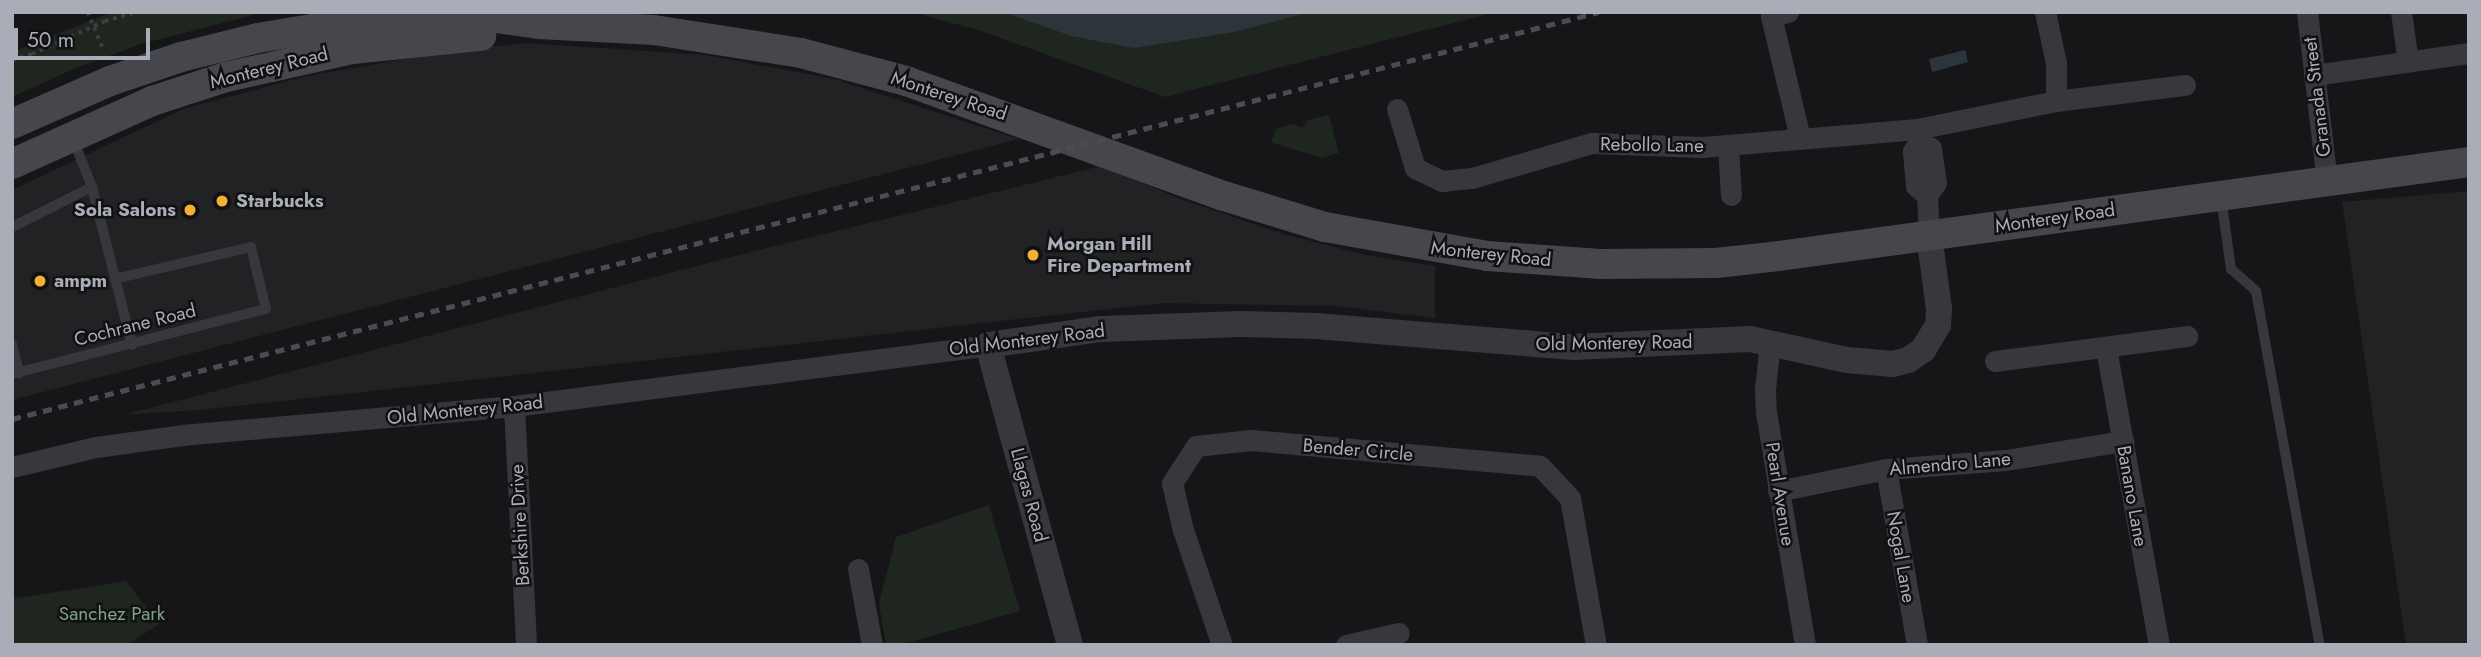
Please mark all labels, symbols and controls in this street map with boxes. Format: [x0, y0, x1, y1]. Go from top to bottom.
scale bar [18, 14, 154, 58]
text: 50 m [27, 25, 74, 55]
street label: Granada Street [2298, 36, 2336, 158]
street label: Monterey Road [208, 42, 330, 94]
street label: Monterey Road [888, 66, 1010, 126]
street label: Rebollo Lane [1600, 133, 1704, 157]
place label: Starbucks [236, 190, 324, 212]
marker: Starbucks [214, 193, 230, 209]
street label: Monterey Road [1994, 198, 2116, 238]
place label: Sola Salons [74, 199, 176, 221]
marker: Sola Salons [182, 202, 198, 218]
place label: Morgan Hill Fire Department [1047, 233, 1191, 277]
street label: Monterey Road [1430, 236, 1552, 272]
marker: Morgan Hill Fire Department [1025, 247, 1041, 263]
place label: ampm [54, 270, 107, 292]
marker: ampm [32, 273, 48, 289]
street label: Cochrane Road [72, 299, 198, 351]
street label: Old Monterey Road [948, 319, 1106, 361]
street label: Old Monterey Road [1535, 330, 1693, 356]
street label: Old Monterey Road [386, 390, 544, 430]
street label: Bender Circle [1302, 434, 1414, 466]
street label: Pearl Avenue [1761, 441, 1799, 547]
street label: Banano Lane [2112, 444, 2152, 548]
street label: Llagas Road [1006, 446, 1052, 544]
street label: Almendro Lane [1888, 447, 2012, 481]
street label: Berkshire Drive [505, 464, 535, 586]
street label: Nogal Lane [1882, 509, 1920, 605]
park label: Sanchez Park [59, 603, 165, 625]

